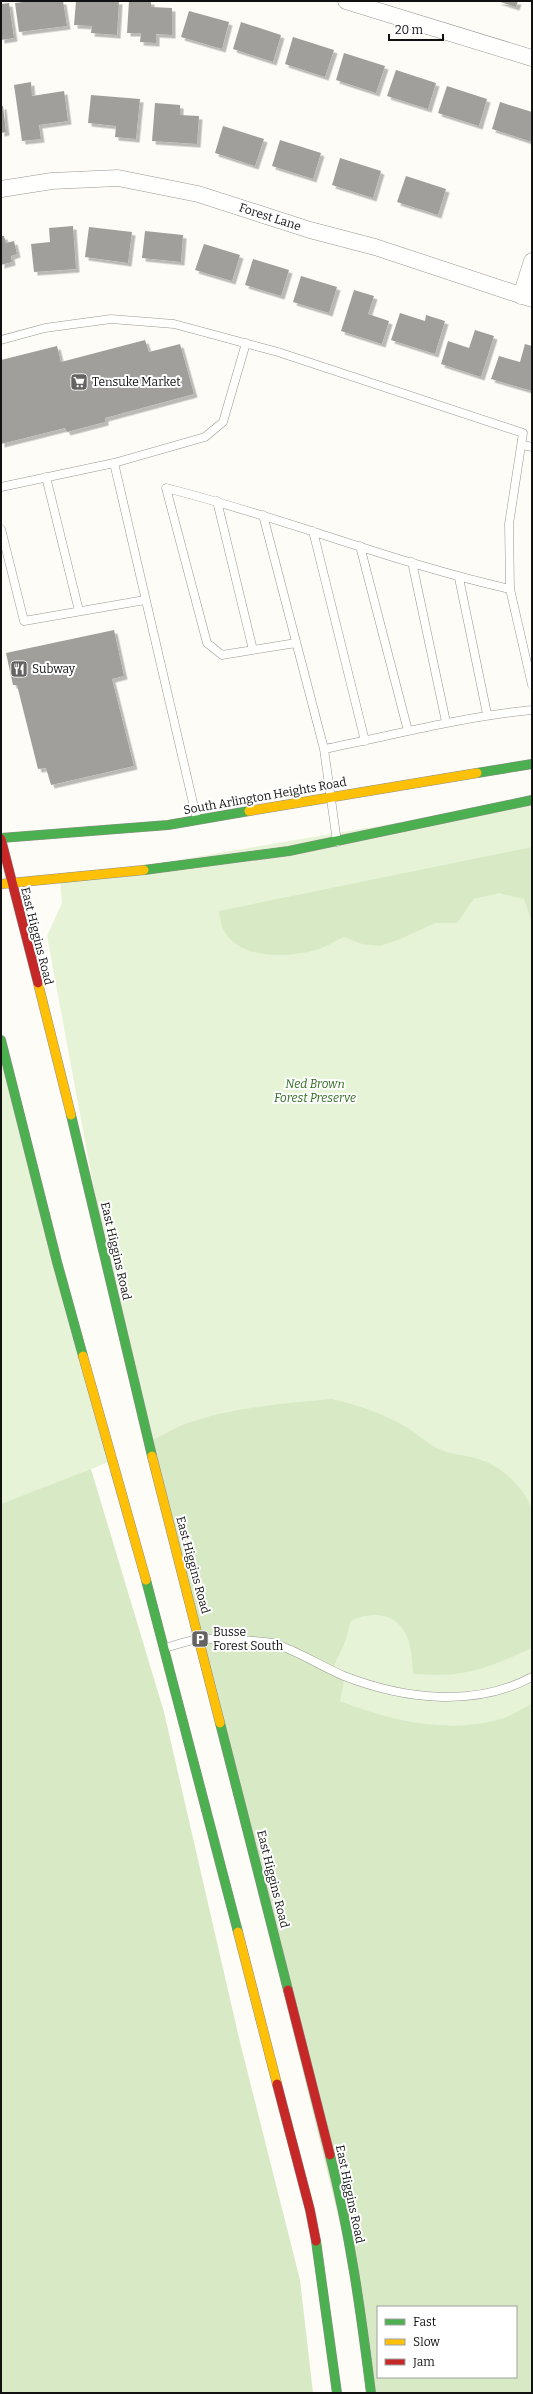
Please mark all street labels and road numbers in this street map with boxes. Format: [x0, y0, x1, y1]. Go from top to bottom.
street label: Forest Lane [237, 200, 303, 234]
street label: South Arlington Heights Road [182, 775, 348, 817]
street label: East Higgins Road [18, 886, 56, 986]
street label: East Higgins Road [98, 1201, 134, 1301]
street label: East Higgins Road [173, 1515, 213, 1615]
street label: East Higgins Road [254, 1829, 292, 1929]
street label: East Higgins Road [333, 2144, 367, 2244]

